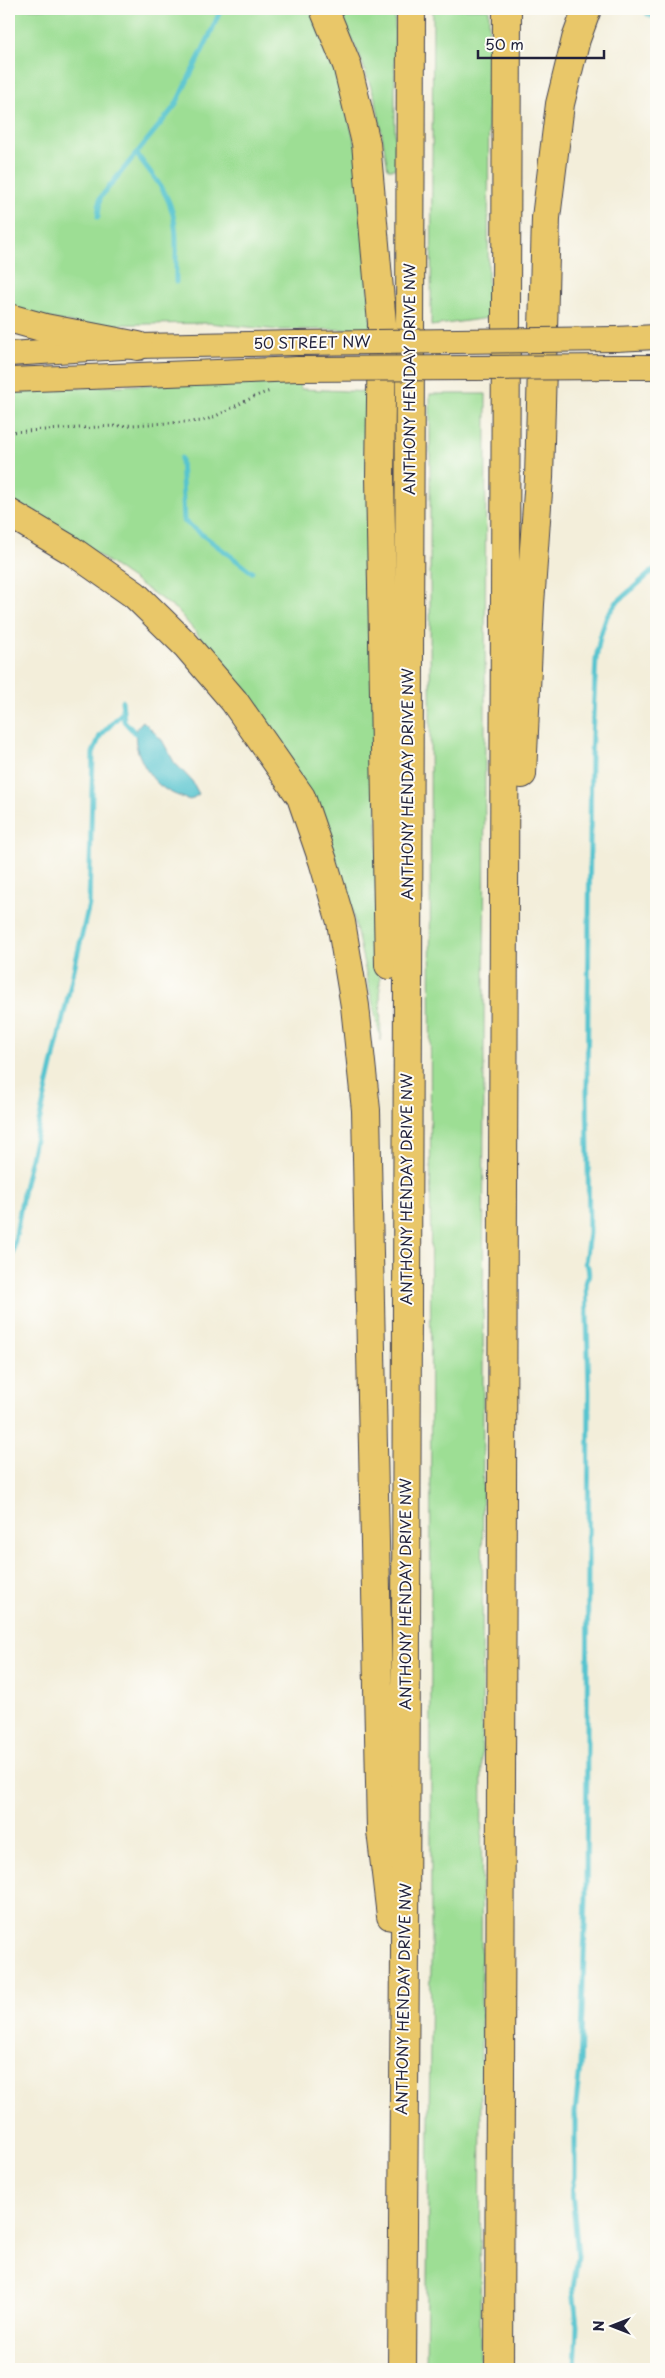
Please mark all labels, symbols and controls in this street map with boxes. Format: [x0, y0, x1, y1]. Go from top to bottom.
scale bar [478, 28, 604, 60]
text: 50 m [485, 32, 524, 55]
street label: ANTHONY HENDAY DRIVE NW [397, 263, 420, 495]
street label: 50 STREET NW [253, 329, 371, 354]
street label: ANTHONY HENDAY DRIVE NW [395, 668, 418, 900]
street label: ANTHONY HENDAY DRIVE NW [394, 1073, 417, 1305]
street label: ANTHONY HENDAY DRIVE NW [393, 1478, 416, 1710]
street label: ANTHONY HENDAY DRIVE NW [389, 1882, 416, 2115]
north arrow [588, 2300, 638, 2350]
text: N [588, 2320, 609, 2332]

